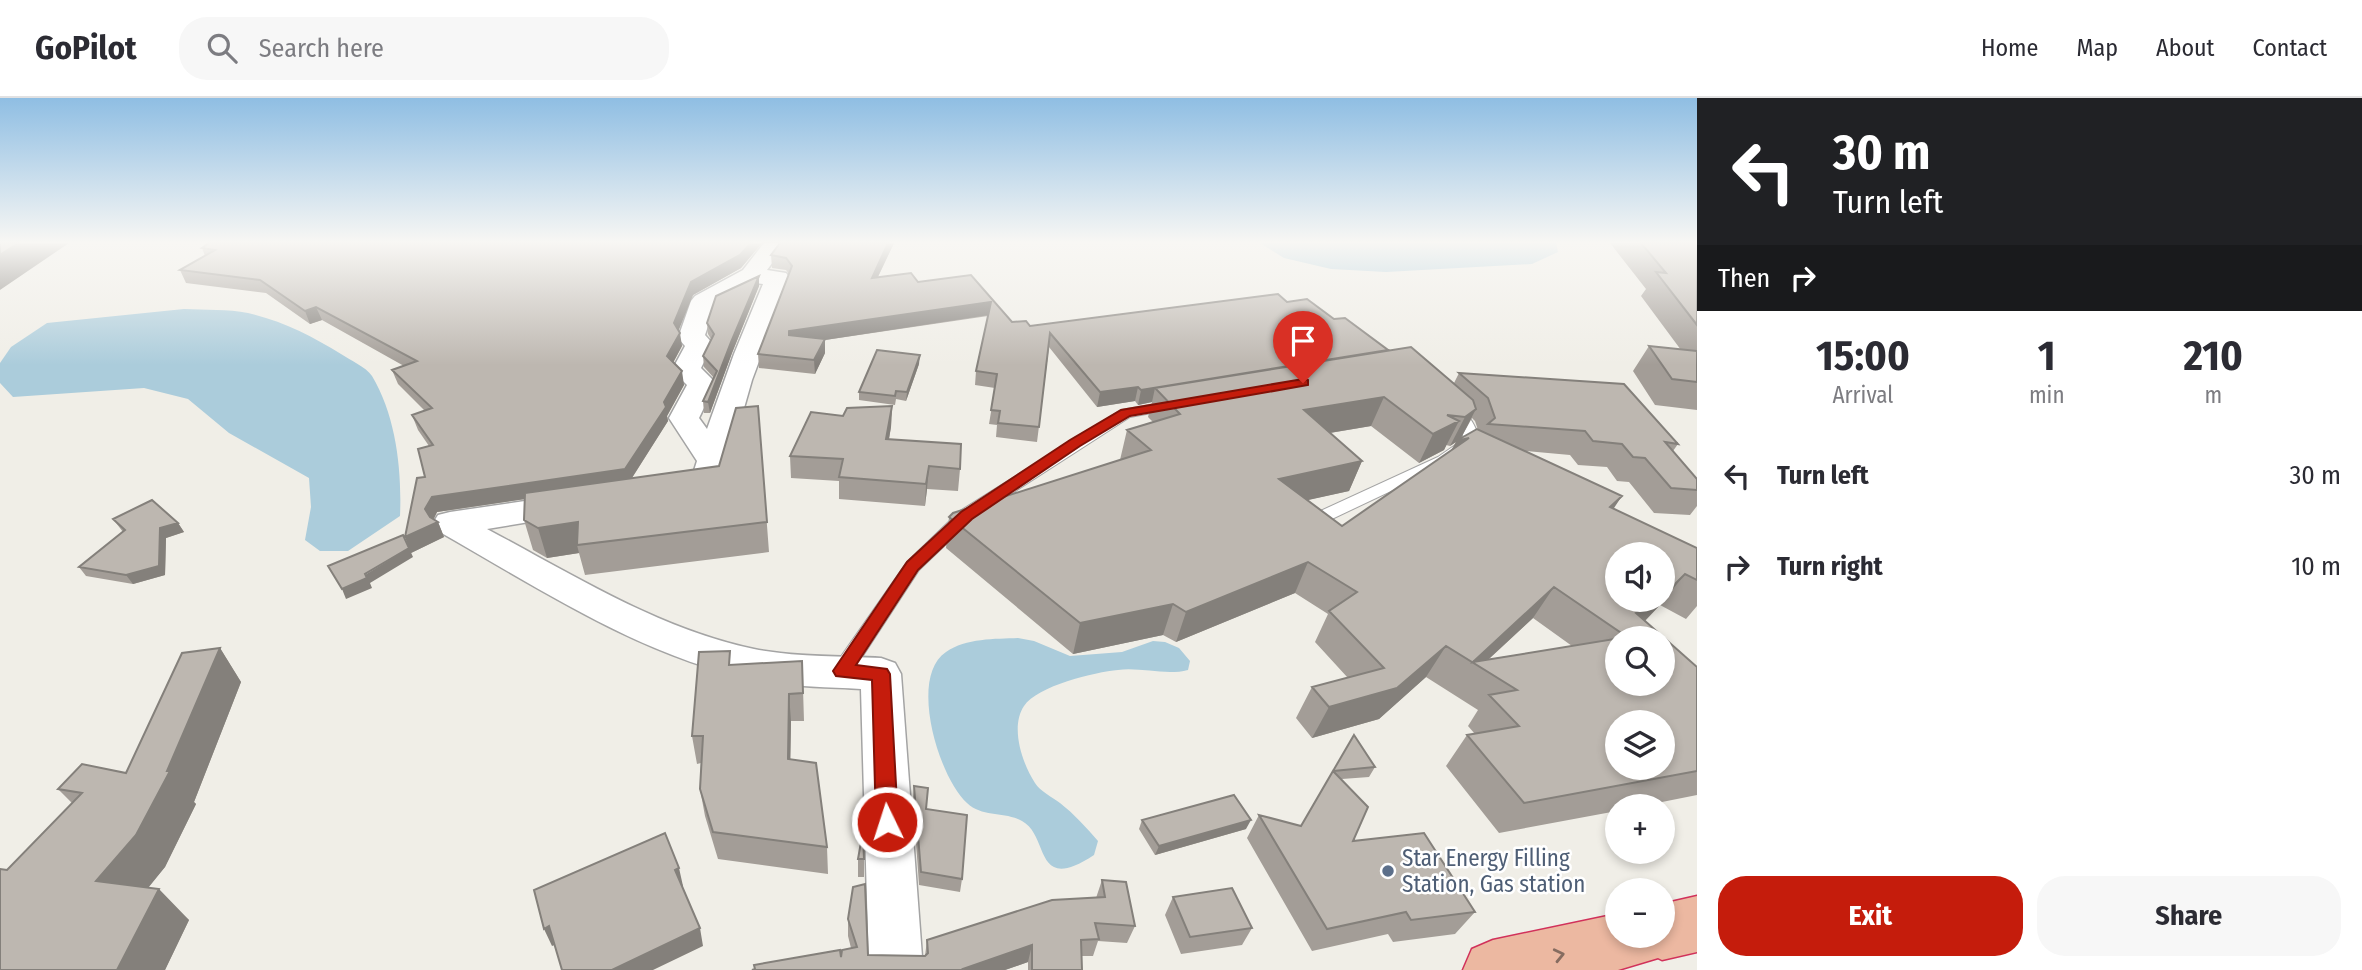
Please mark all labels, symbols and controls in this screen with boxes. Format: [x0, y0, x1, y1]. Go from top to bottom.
search box [179, 17, 669, 80]
text: GoPilot [35, 28, 137, 68]
icon: search [203, 29, 241, 67]
text: Search here [259, 33, 384, 64]
text: Home [1981, 34, 2038, 62]
text: Map [2076, 34, 2118, 62]
text: About [2156, 34, 2214, 62]
text: Contact [2252, 34, 2327, 62]
text: 30 m [1833, 123, 1931, 182]
icon: left [1718, 126, 1809, 217]
text: Turn left [1833, 183, 1943, 221]
icon: right [1784, 259, 1822, 297]
text: Then [1718, 263, 1770, 294]
pin [1273, 311, 1333, 383]
icon: arrive [1284, 322, 1322, 360]
text: 15:00 [1816, 331, 1910, 381]
text: 1 [2038, 331, 2056, 381]
text: 210 [2184, 331, 2243, 381]
text: Arrival [1832, 381, 1893, 409]
text: min [2029, 381, 2065, 409]
text: m [2204, 381, 2222, 409]
icon: left [1718, 457, 1756, 495]
text: Turn left [1777, 460, 1869, 491]
text: 30 m [2290, 460, 2341, 491]
map controls [1605, 542, 1675, 948]
button: sound [1605, 542, 1675, 612]
icon: right [1718, 548, 1756, 586]
text: Turn right [1777, 551, 1883, 582]
text: 10 m [2291, 551, 2341, 582]
button: search [1605, 626, 1675, 696]
button: layers [1605, 710, 1675, 780]
position arrow [850, 785, 924, 859]
button: + [1605, 794, 1675, 864]
place label: Star Energy Filling Station, Gas station [1402, 844, 1585, 898]
marker: Star Energy Filling Station, Gas station [1380, 863, 1396, 879]
button: Exit [1718, 876, 2023, 956]
button: Share [2037, 876, 2341, 956]
button: − [1605, 878, 1675, 948]
one-way arrow [1553, 949, 1565, 963]

